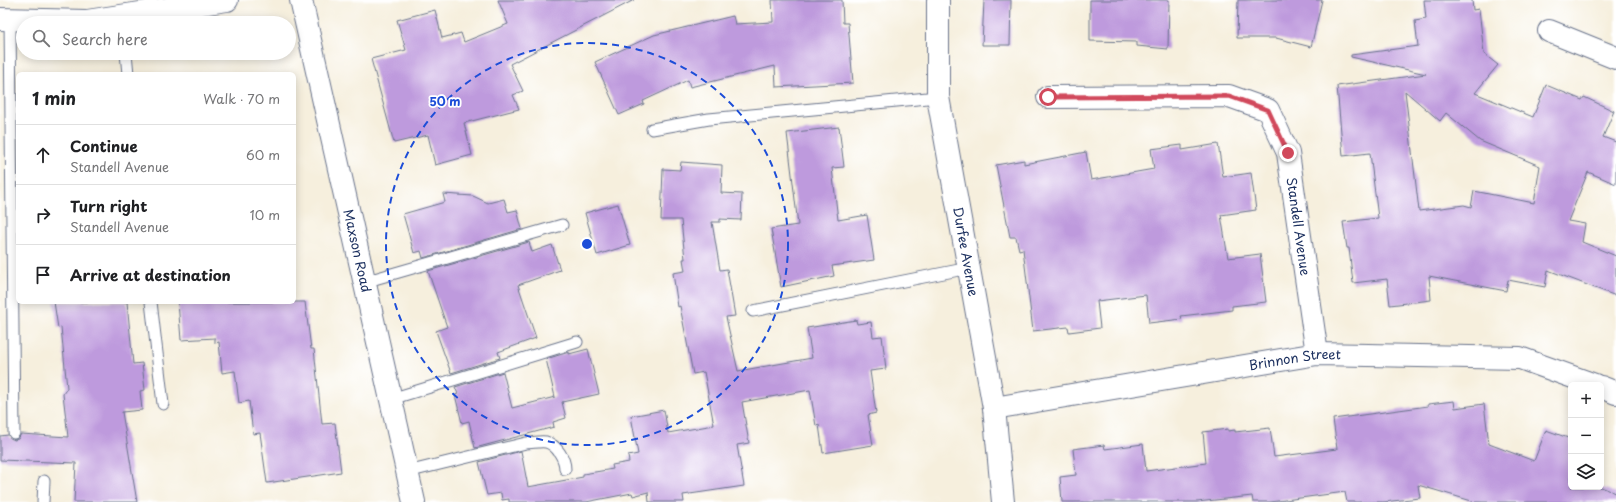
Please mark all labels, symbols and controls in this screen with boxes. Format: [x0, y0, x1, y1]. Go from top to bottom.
search box [16, 16, 296, 60]
icon: search [30, 27, 52, 49]
text: Search here [62, 27, 148, 50]
text: 1 min [32, 85, 76, 111]
route start [1039, 88, 1057, 106]
text: Walk · 70 m [203, 89, 280, 108]
text: 50 m [429, 92, 461, 110]
text: Continue [70, 134, 138, 157]
icon: ahead [32, 144, 54, 166]
route end [1279, 144, 1297, 162]
text: 60 m [246, 145, 280, 164]
text: Standell Avenue [70, 157, 169, 176]
street label: Standell Avenue [1283, 176, 1316, 277]
text: Turn right [70, 194, 147, 217]
icon: right [32, 204, 54, 226]
text: 10 m [250, 205, 280, 224]
street label: Durfee Avenue [949, 205, 984, 298]
street label: Maxson Road [339, 207, 376, 294]
text: Standell Avenue [70, 217, 169, 236]
centre of rings [580, 237, 594, 251]
text: Arrive at destination [70, 263, 231, 286]
icon: arrive [32, 264, 54, 286]
street label: Brinnon Street [1247, 344, 1341, 374]
map controls [1568, 382, 1604, 490]
button: + [1568, 382, 1604, 418]
button: − [1568, 418, 1604, 454]
button: layers [1568, 454, 1604, 490]

